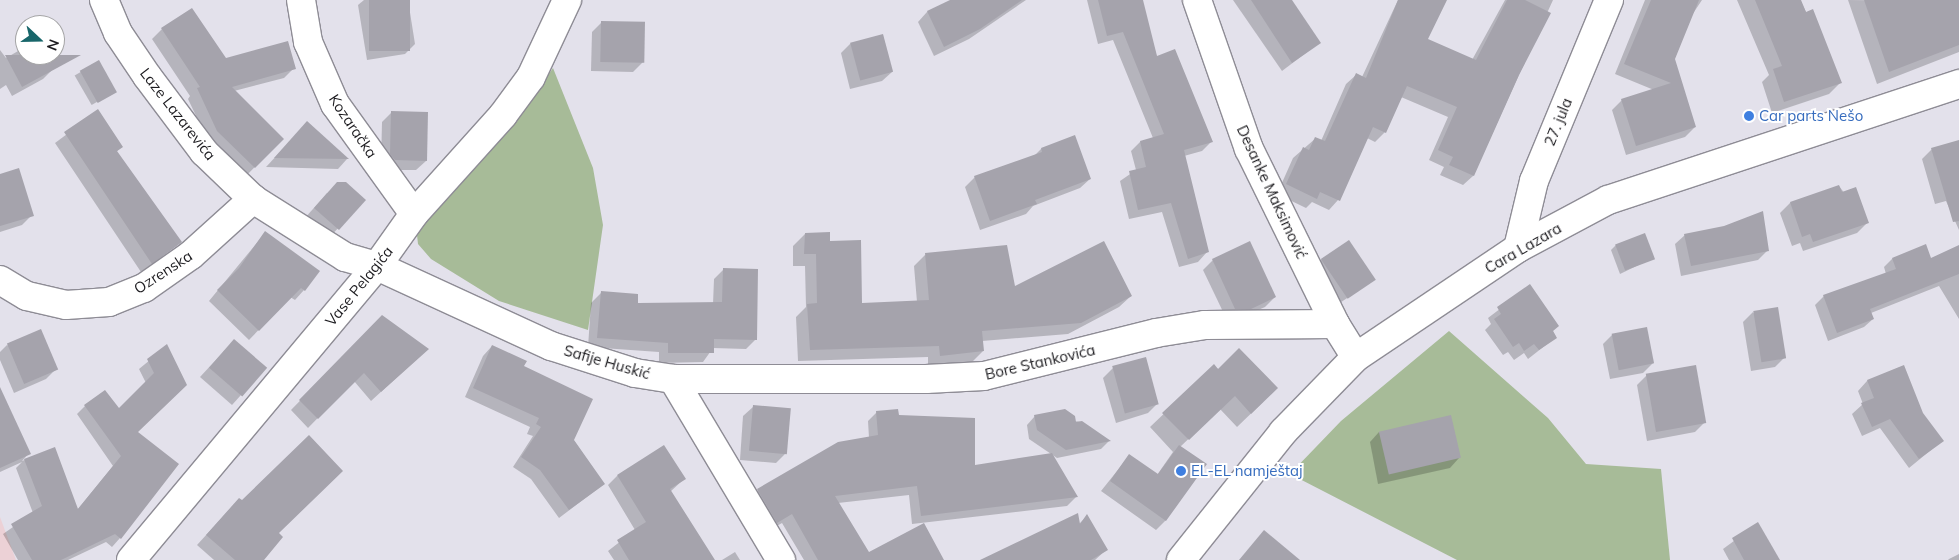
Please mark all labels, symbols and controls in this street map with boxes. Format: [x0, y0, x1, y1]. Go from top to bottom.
north arrow [15, 15, 65, 65]
text: N [43, 37, 63, 53]
street label: Laze Lazarevića [136, 64, 220, 164]
street label: Kozaračka [325, 91, 381, 161]
street label: 27. jula [1540, 95, 1576, 149]
place label: Car parts Nešo [1759, 107, 1863, 125]
marker: Car parts Nešo [1743, 110, 1755, 122]
street label: Desanke Maksimović [1233, 122, 1311, 262]
street label: Cara Lazara [1481, 219, 1565, 277]
street label: Vase Pelagića [321, 243, 397, 329]
street label: Ozrenska [131, 247, 195, 297]
street label: Safije Huskić [562, 341, 652, 383]
street label: Bore Stankovića [983, 341, 1097, 383]
place label: EL-EL namještaj [1191, 462, 1303, 480]
marker: EL-EL namještaj [1175, 465, 1187, 477]

